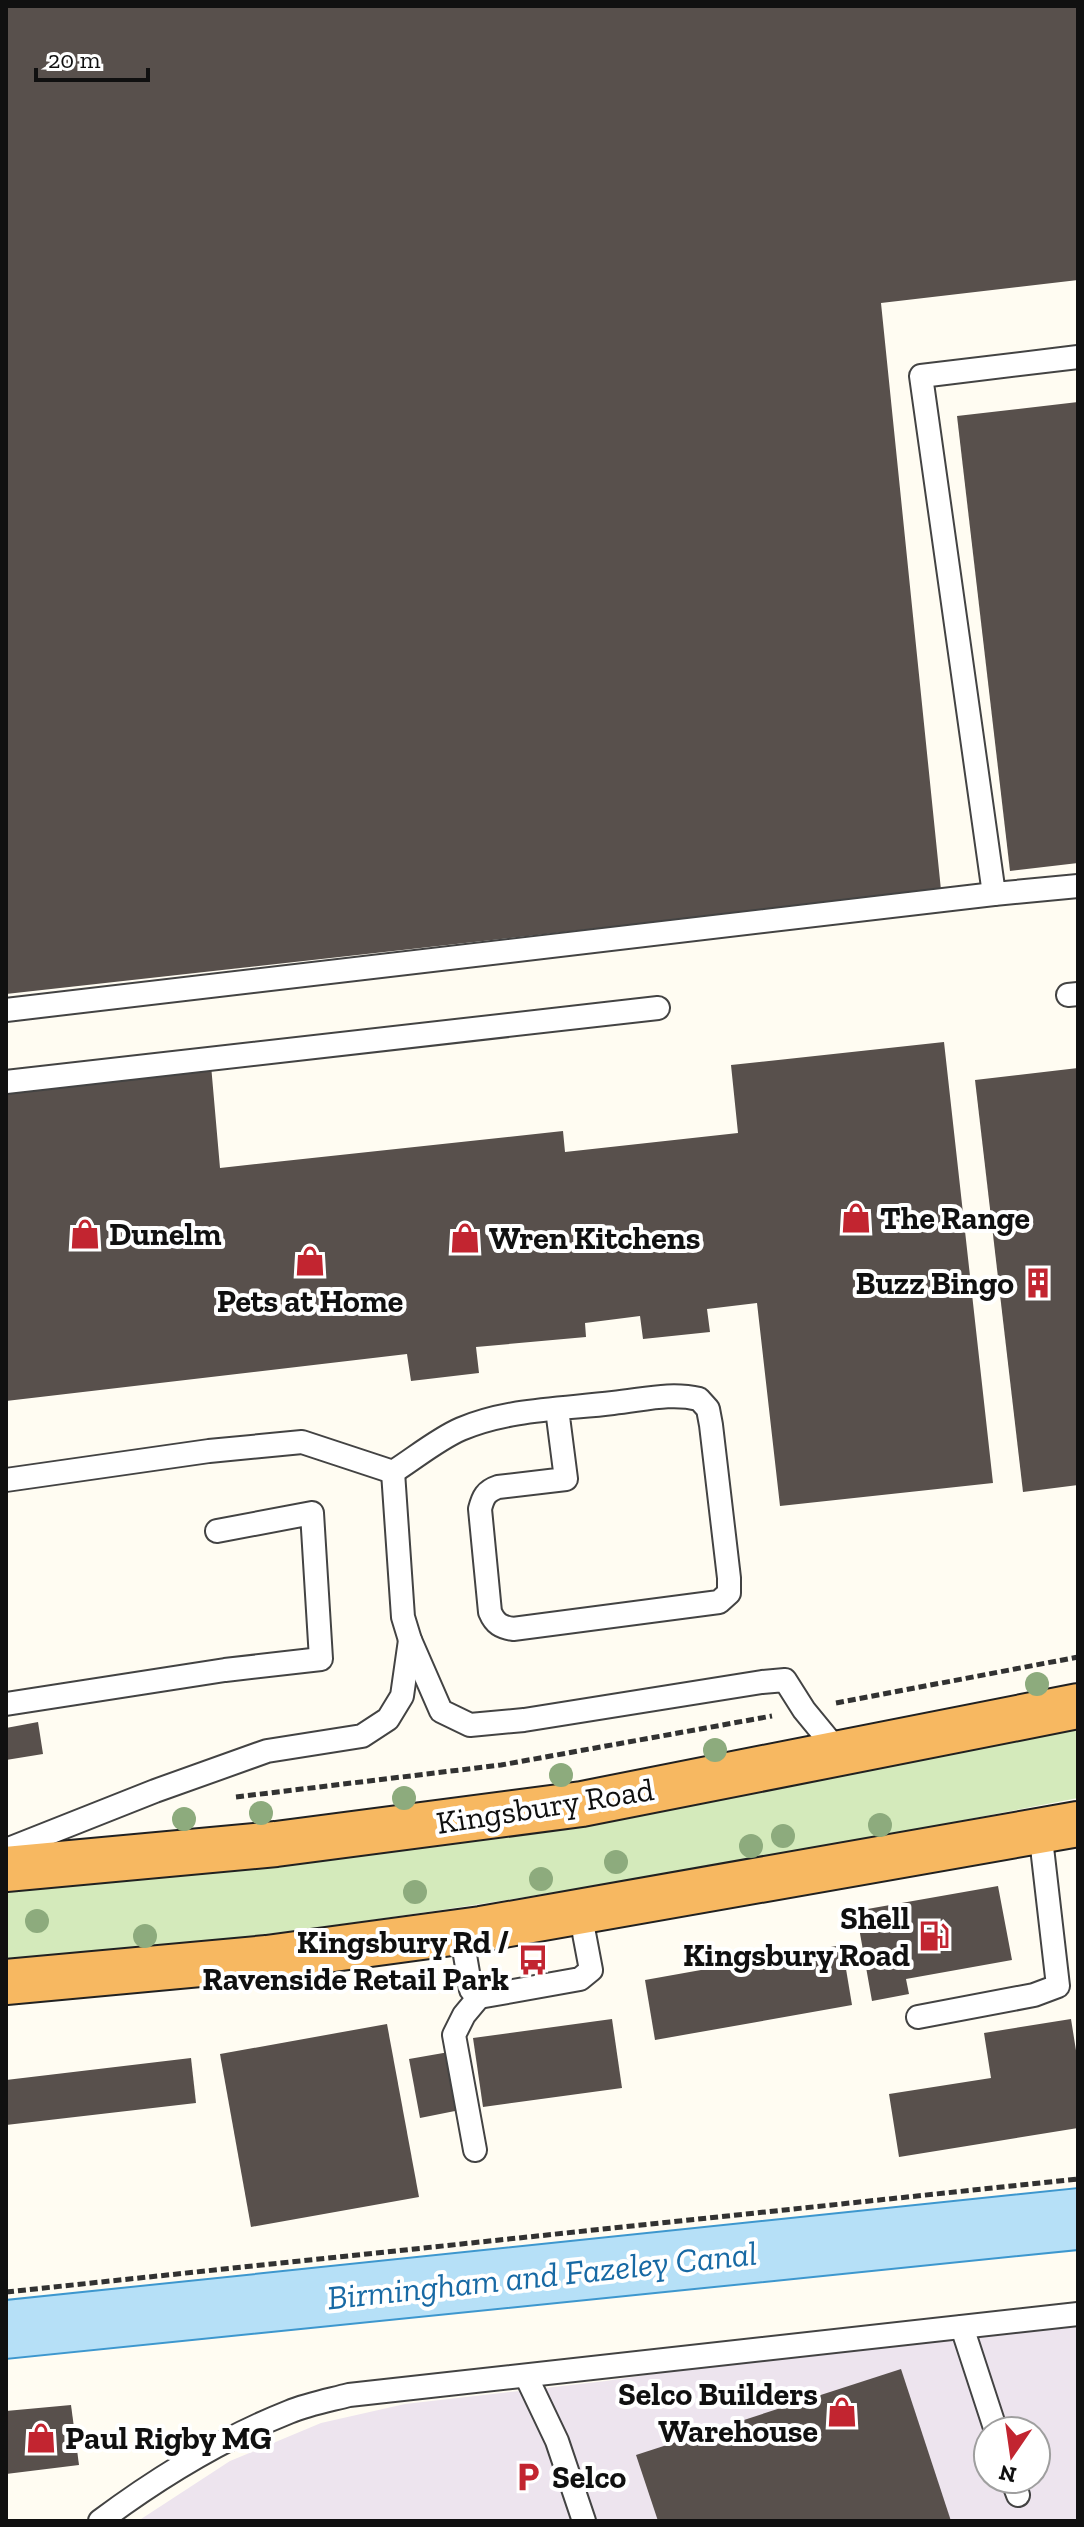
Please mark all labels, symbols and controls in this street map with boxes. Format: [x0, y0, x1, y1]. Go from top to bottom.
scale bar [36, 32, 148, 82]
text: 20 m [48, 45, 101, 74]
place label: The Range [880, 1199, 1030, 1237]
shop icon: The Range [839, 1201, 873, 1235]
place label: Dunelm [109, 1215, 222, 1253]
shop icon: Dunelm [68, 1217, 102, 1251]
place label: Wren Kitchens [489, 1219, 700, 1257]
shop icon: Wren Kitchens [448, 1221, 482, 1255]
shop icon: Pets at Home [293, 1244, 327, 1278]
place label: Buzz Bingo [856, 1264, 1014, 1302]
building icon: Buzz Bingo [1021, 1266, 1055, 1300]
place label: Pets at Home [217, 1282, 403, 1320]
street label: Kingsbury Road [434, 1770, 657, 1842]
place label: Shell Kingsbury Road [683, 1899, 910, 1974]
fuel station icon: Shell Kingsbury Road [917, 1919, 951, 1953]
place label: Kingsbury Rd / Ravenside Retail Park [202, 1923, 509, 1998]
bus stop icon: Kingsbury Rd / Ravenside Retail Park [516, 1943, 550, 1977]
water label: Birmingham and Fazeley Canal [325, 2233, 759, 2318]
place label: Selco Builders Warehouse [618, 2375, 818, 2450]
shop icon: Selco Builders Warehouse [825, 2395, 859, 2429]
north arrow [972, 2415, 1052, 2495]
place label: Paul Rigby MG [65, 2419, 272, 2457]
shop icon: Paul Rigby MG [24, 2421, 58, 2455]
place label: Selco [552, 2458, 626, 2496]
text: N [996, 2459, 1019, 2489]
parking icon: Selco [511, 2460, 545, 2494]

